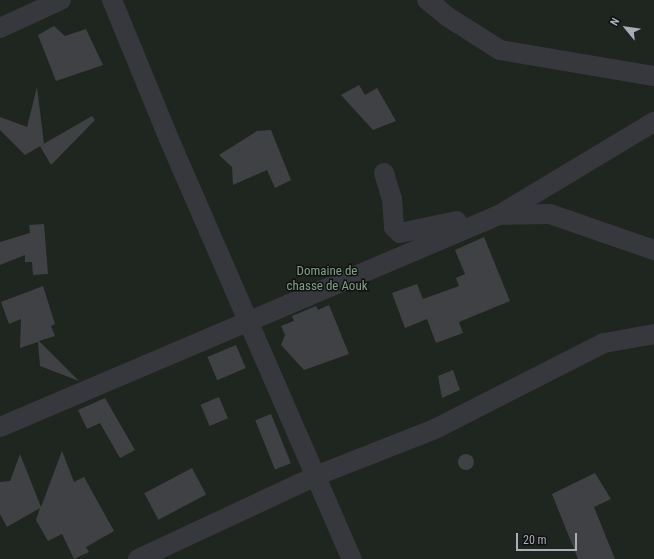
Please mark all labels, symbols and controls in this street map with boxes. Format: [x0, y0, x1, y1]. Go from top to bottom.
north arrow [606, 8, 646, 48]
text: N [608, 16, 622, 28]
park label: Domaine de chasse de Aouk [286, 264, 368, 295]
scale bar [518, 525, 579, 551]
text: 20 m [523, 533, 547, 547]

